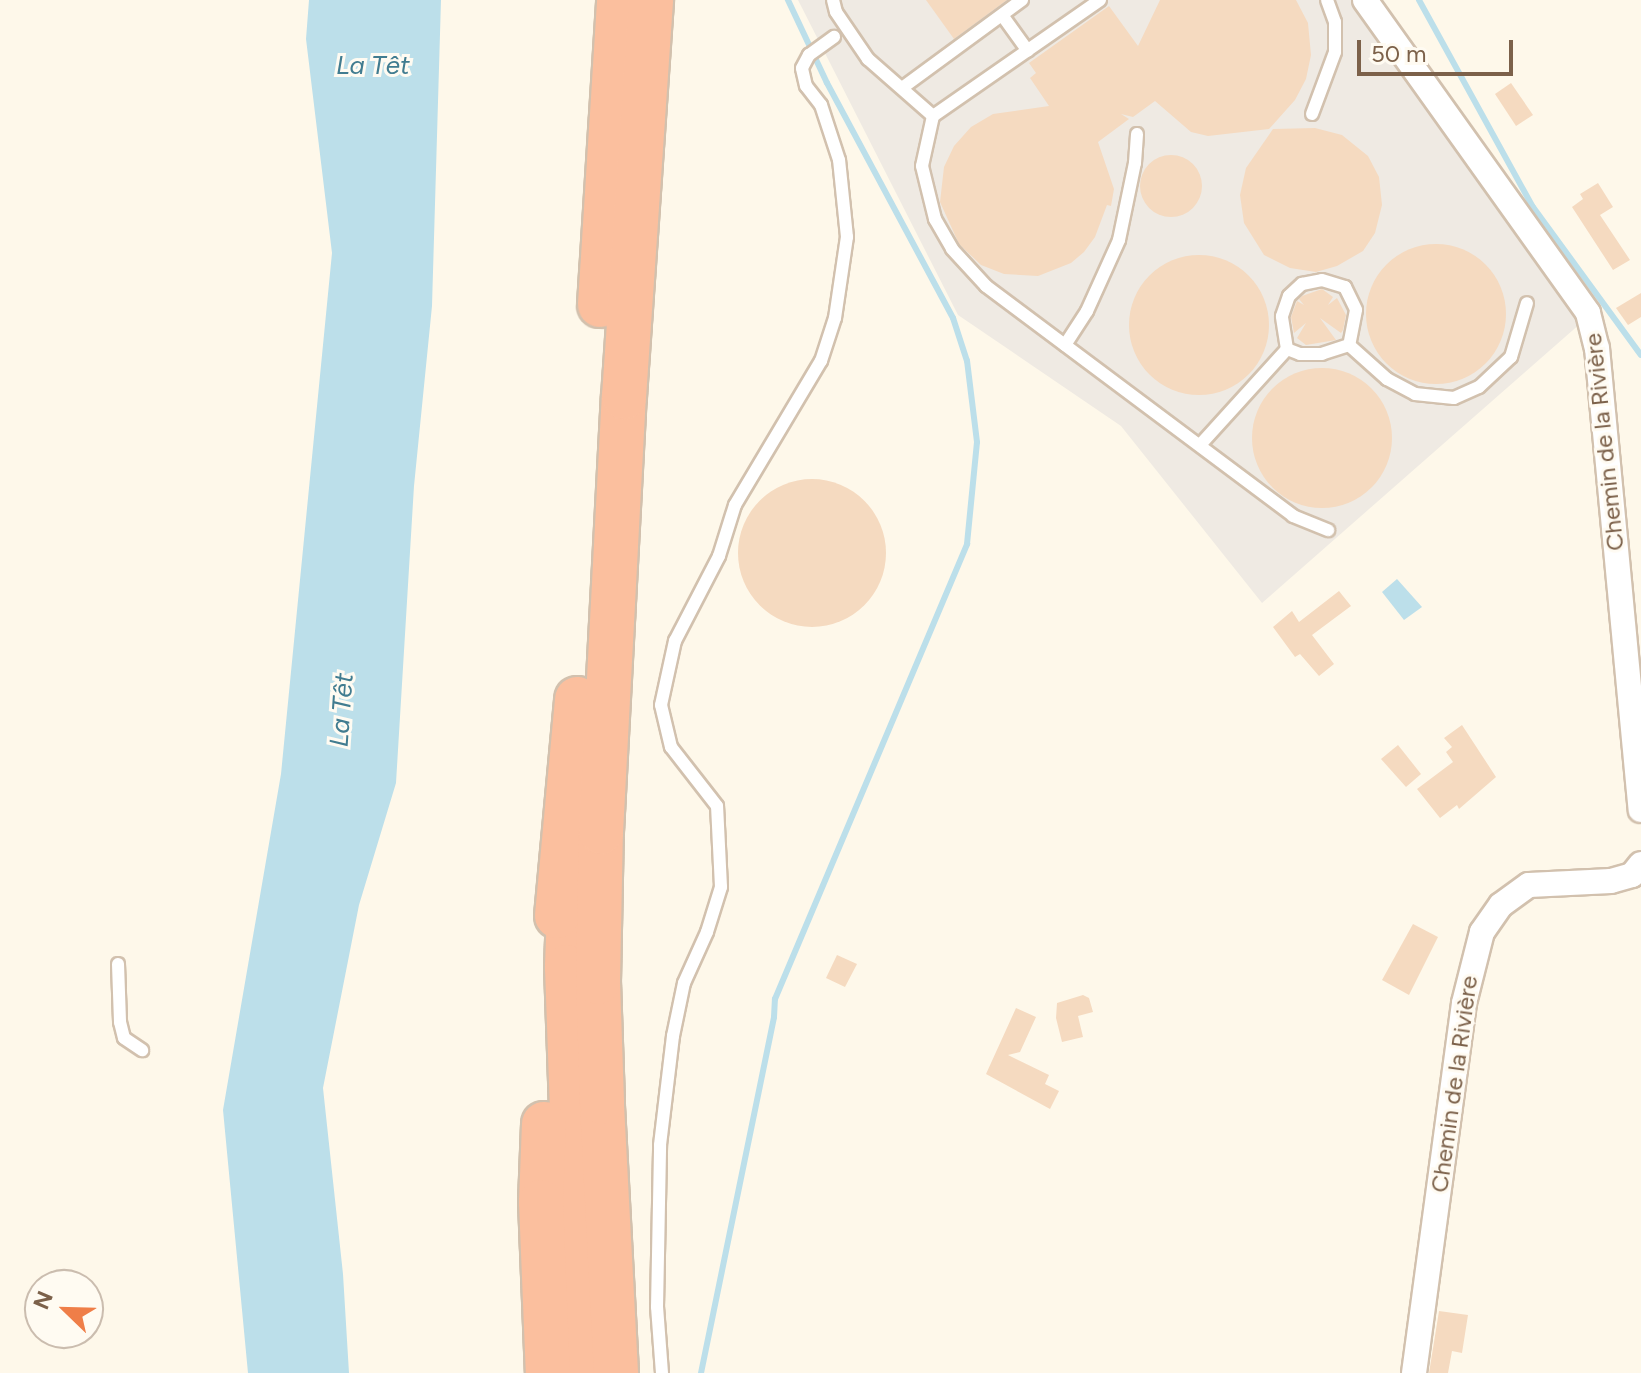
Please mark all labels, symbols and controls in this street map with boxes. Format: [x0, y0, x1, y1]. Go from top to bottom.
scale bar [1361, 24, 1517, 74]
text: 50 m [1371, 39, 1427, 68]
water label: La Têt [336, 50, 410, 82]
street label: Chemin de la Rivière [1578, 332, 1630, 552]
water label: La Têt [324, 672, 360, 748]
street label: Chemin de la Rivière [1425, 974, 1483, 1194]
north arrow [24, 1269, 104, 1349]
text: N [28, 1287, 59, 1313]

